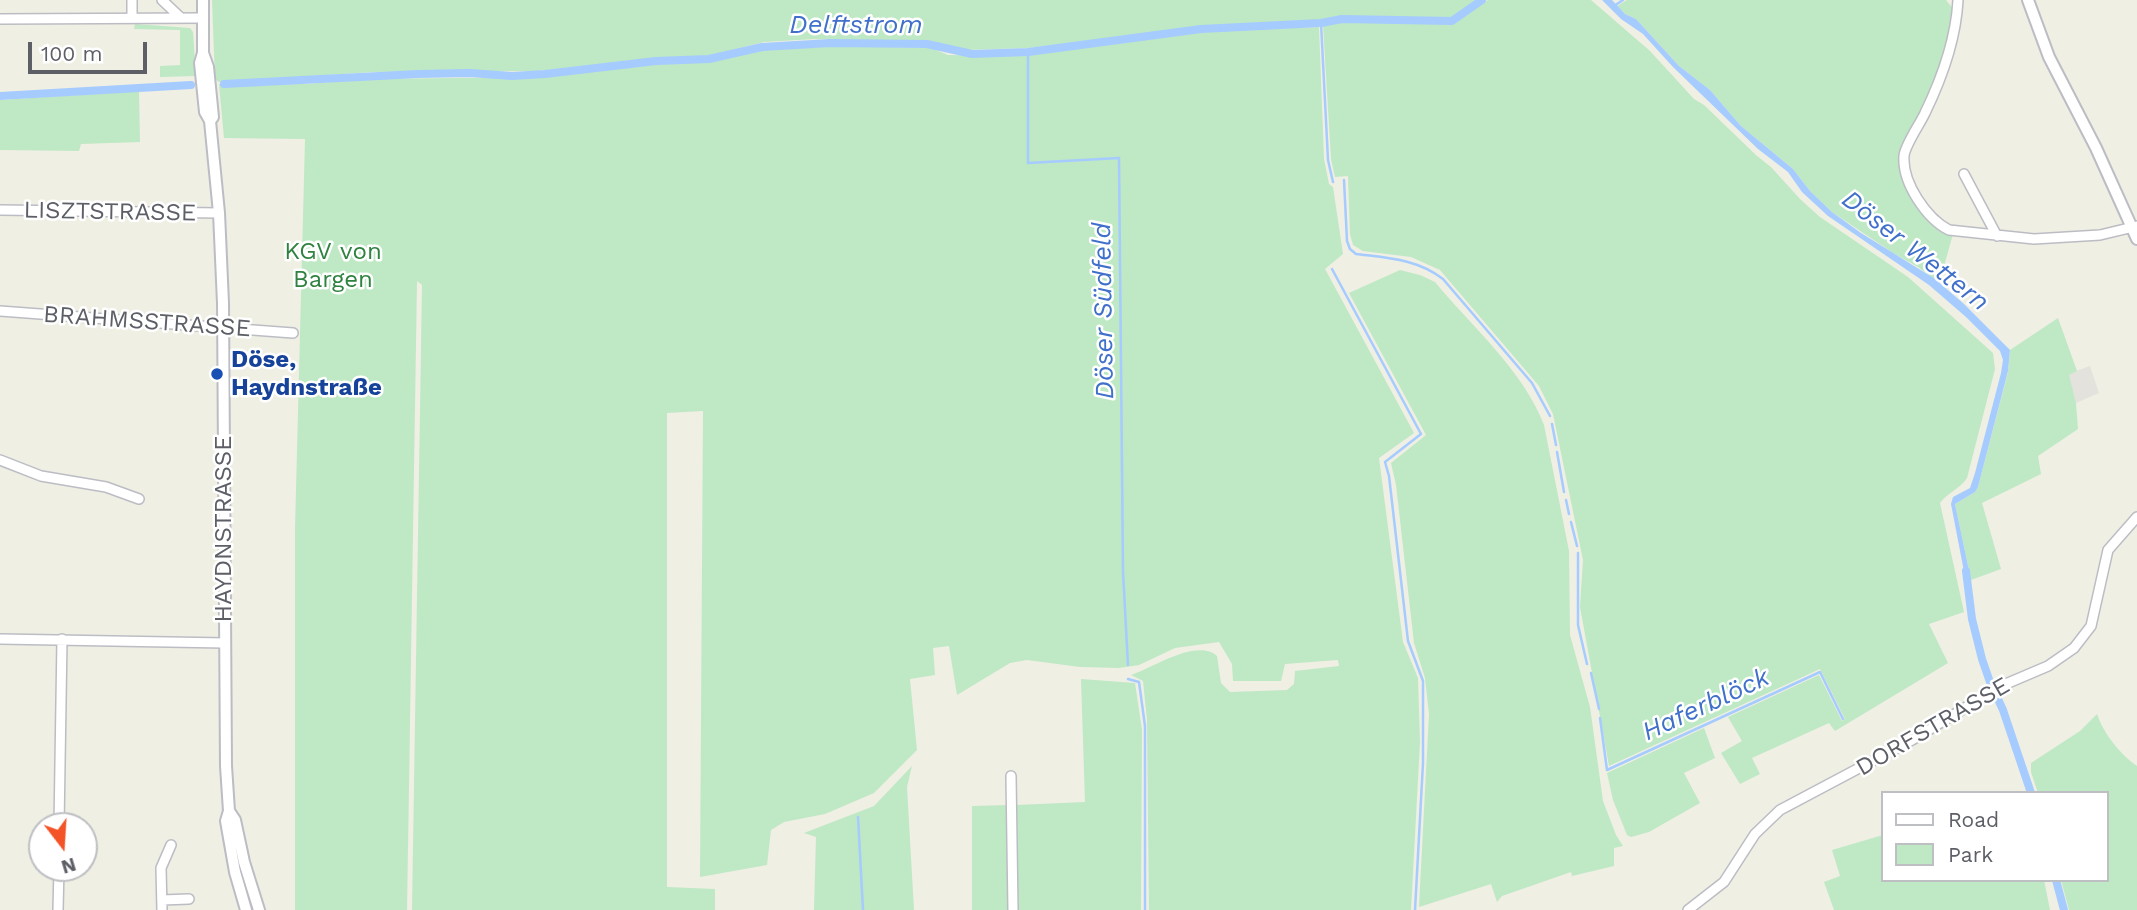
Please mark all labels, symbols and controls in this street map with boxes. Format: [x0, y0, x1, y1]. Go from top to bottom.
water label: Delftstrom [789, 9, 923, 41]
scale bar [32, 28, 150, 72]
text: 100 m [41, 41, 103, 66]
water label: Döser Wettern [1835, 184, 1995, 318]
street label: LISZTSTRASSE [23, 196, 197, 228]
water label: Döser Südfeld [1087, 222, 1121, 400]
park label: KGV von Bargen [284, 238, 382, 294]
street label: BRAHMSSTRASSE [42, 300, 252, 344]
place label: Döse, Haydnstraße [231, 346, 382, 402]
marker: Döse, Haydnstraße [209, 366, 225, 382]
street label: HAYDNSTRASSE [210, 436, 238, 622]
water label: Haferblöck [1638, 662, 1774, 748]
street label: DORFSTRASSE [1851, 671, 2015, 783]
legend [1882, 791, 2109, 882]
text: Road [1948, 807, 1999, 832]
north arrow [28, 812, 98, 882]
text: Park [1948, 842, 1993, 867]
text: N [59, 853, 79, 879]

